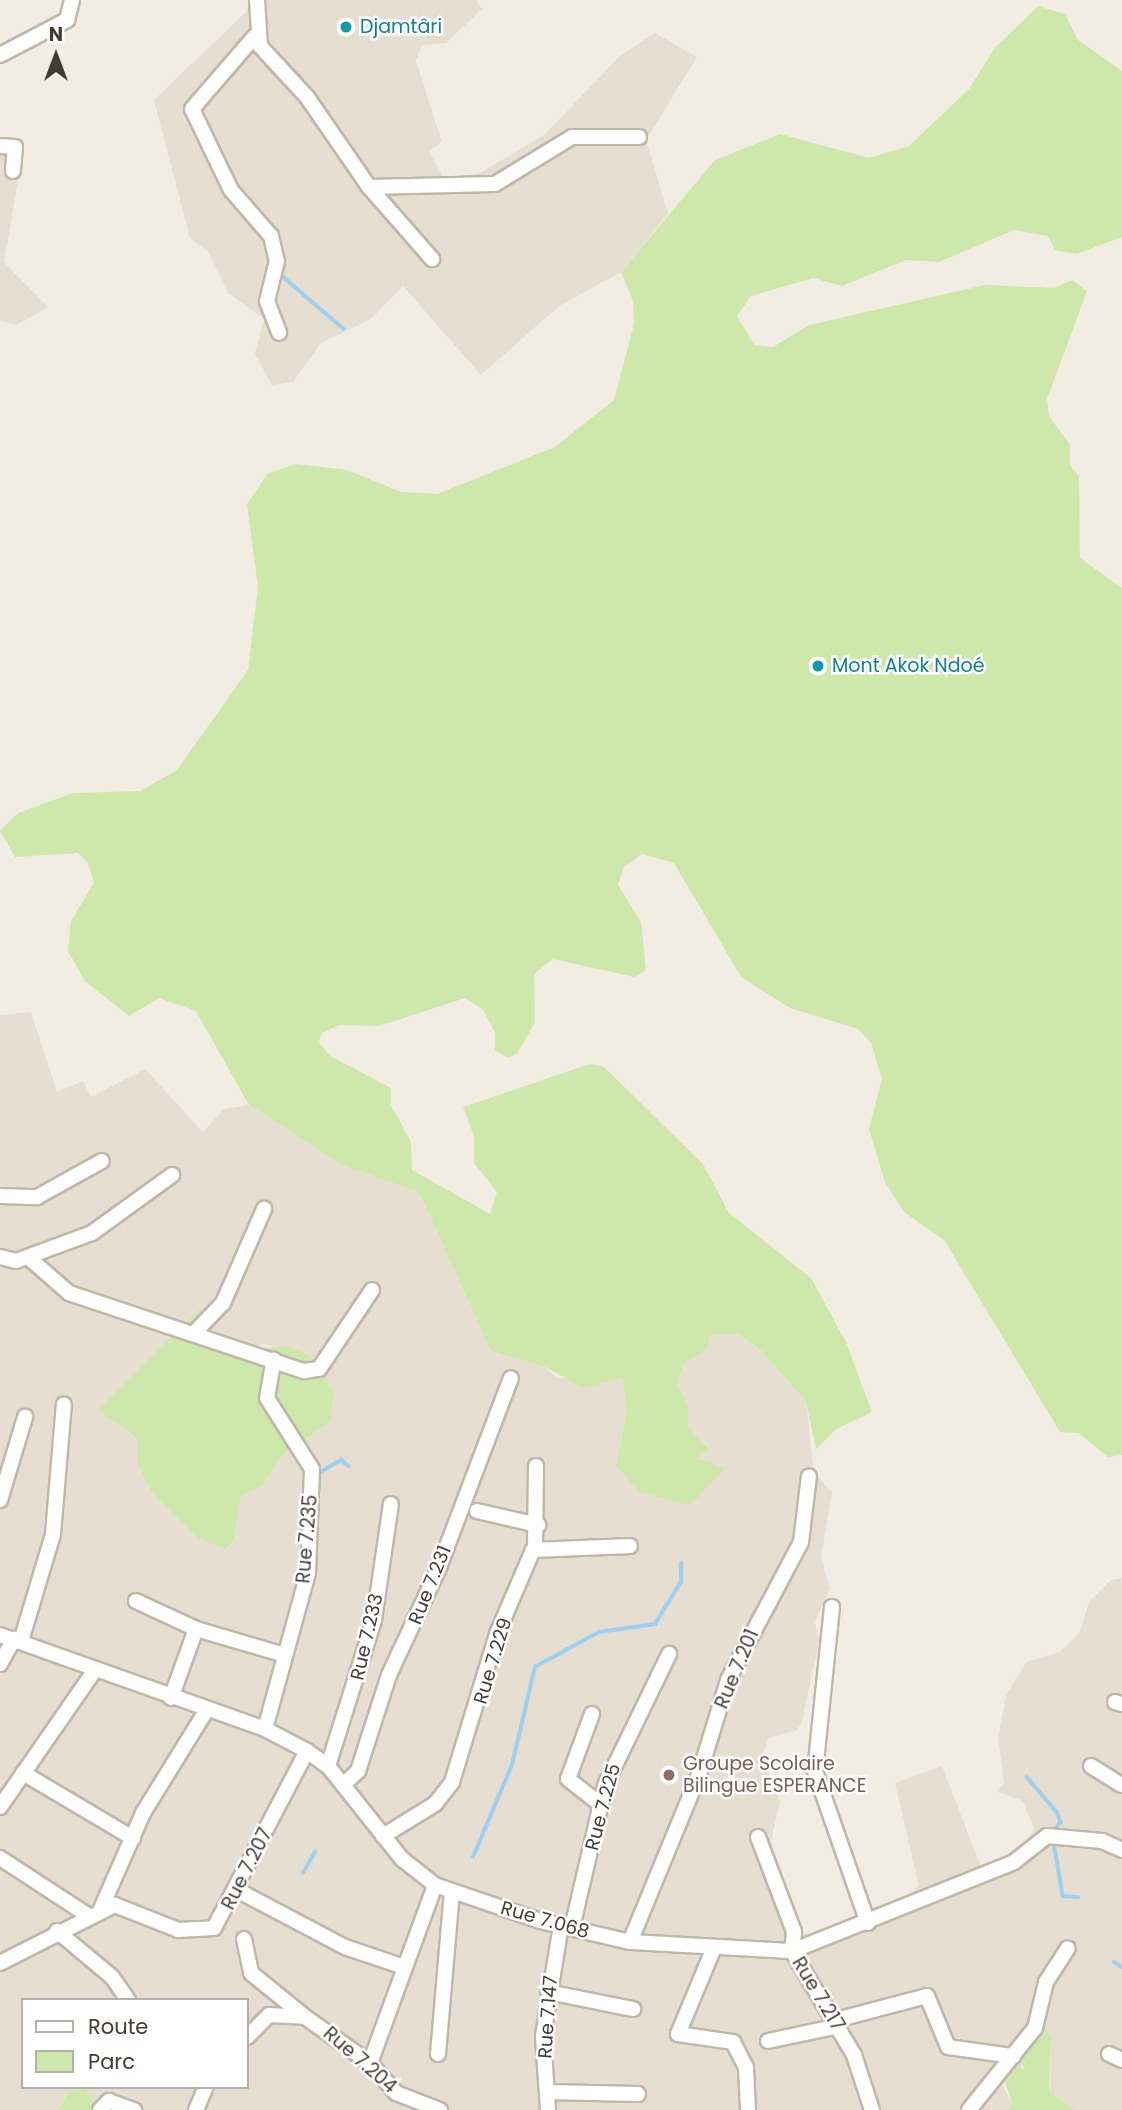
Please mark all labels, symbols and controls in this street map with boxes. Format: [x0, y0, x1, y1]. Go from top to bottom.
place label: Djamtâri [360, 16, 442, 38]
marker: Djamtâri [338, 19, 354, 35]
north arrow [21, 21, 91, 91]
text: N [49, 21, 63, 48]
place label: Mont Akok Ndoé [832, 655, 984, 677]
marker: Mont Akok Ndoé [810, 658, 826, 674]
street label: Rue 7.235 [292, 1494, 322, 1584]
street label: Rue 7.231 [404, 1542, 456, 1628]
street label: Rue 7.233 [346, 1591, 388, 1683]
street label: Rue 7.229 [469, 1615, 517, 1707]
street label: Rue 7.201 [710, 1626, 764, 1712]
place label: Groupe Scolaire Bilingue ESPERANCE [683, 1753, 866, 1797]
street label: Rue 7.225 [581, 1761, 625, 1853]
marker: Groupe Scolaire Bilingue ESPERANCE [661, 1767, 677, 1783]
street label: Rue 7.207 [217, 1825, 277, 1913]
street label: Rue 7.068 [498, 1897, 592, 1943]
street label: Rue 7.217 [787, 1953, 849, 2035]
street label: Rue 7.147 [534, 1975, 562, 2059]
legend [21, 1998, 248, 2089]
text: Route [88, 2012, 148, 2041]
street label: Rue 7.204 [319, 2022, 401, 2098]
text: Parc [88, 2047, 135, 2076]

